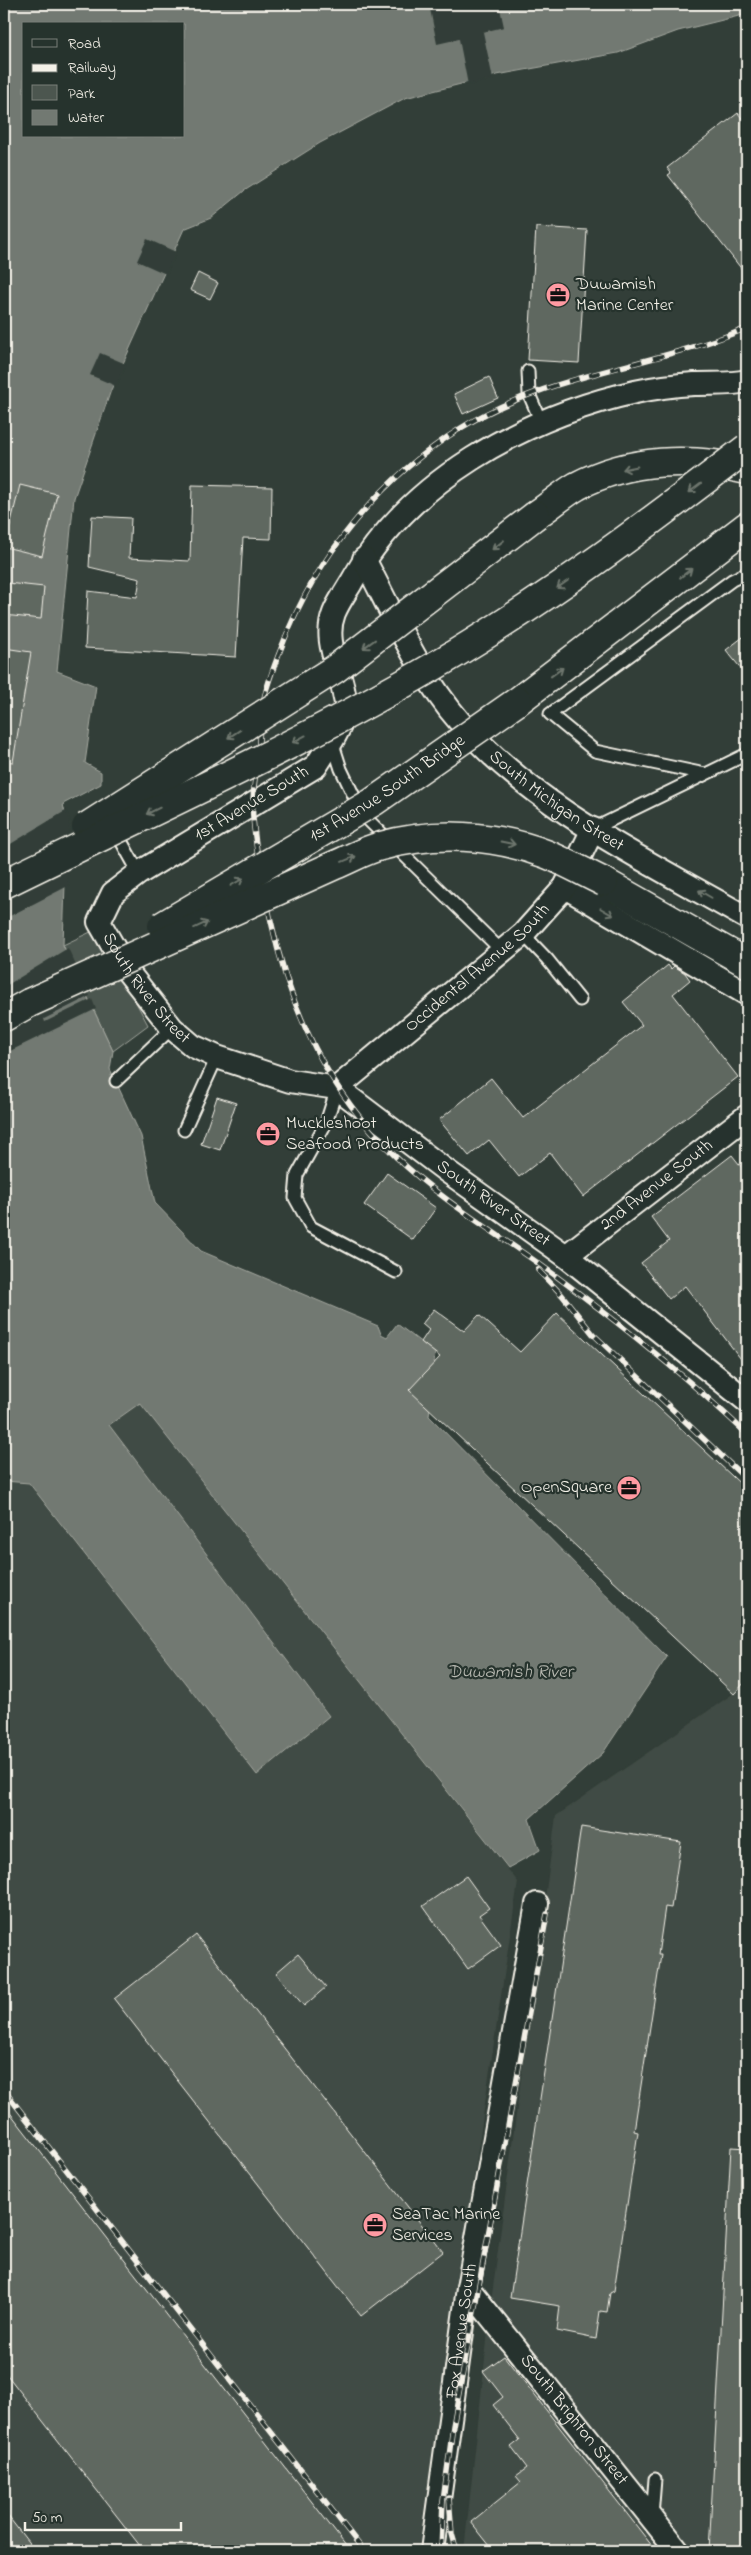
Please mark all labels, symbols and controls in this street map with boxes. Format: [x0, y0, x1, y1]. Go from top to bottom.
legend [22, 22, 185, 138]
text: Road [68, 33, 101, 55]
text: Railway [68, 57, 116, 80]
text: Park [68, 83, 96, 105]
text: Water [68, 107, 104, 129]
place label: Duwamish Marine Center [575, 272, 674, 319]
office icon: Duwamish Marine Center [545, 282, 571, 308]
one-way arrow [622, 464, 638, 473]
one-way arrow [688, 483, 702, 493]
one-way arrow [491, 540, 505, 550]
one-way arrow [679, 568, 692, 579]
one-way arrow [557, 579, 571, 589]
one-way arrow [363, 638, 376, 649]
one-way arrow [550, 667, 564, 677]
street label: 1st Avenue South Bridge [305, 728, 471, 849]
one-way arrow [227, 729, 241, 739]
one-way arrow [292, 735, 307, 744]
street label: South Michigan Street [482, 745, 628, 859]
street label: 1st Avenue South [190, 760, 314, 848]
one-way arrow [146, 807, 161, 816]
one-way arrow [499, 839, 515, 848]
one-way arrow [341, 853, 356, 863]
one-way arrow [230, 876, 244, 886]
one-way arrow [698, 888, 713, 898]
street label: Occidental Avenue South [400, 898, 557, 1039]
one-way arrow [600, 907, 614, 917]
one-way arrow [193, 920, 208, 930]
street label: South River Street [95, 928, 196, 1051]
place label: Muckleshoot Seafood Products [286, 1111, 424, 1158]
office icon: Muckleshoot Seafood Products [255, 1121, 281, 1147]
street label: 2nd Avenue South [595, 1134, 719, 1238]
street label: South River Street [430, 1154, 555, 1254]
place label: OpenSquare [521, 1475, 613, 1501]
office icon: OpenSquare [616, 1475, 642, 1501]
water label: Duwamish River [447, 1659, 575, 1686]
place label: SeaTac Marine Services [392, 2202, 501, 2249]
office icon: SeaTac Marine Services [362, 2212, 388, 2238]
street label: Fox Avenue South [440, 2261, 485, 2401]
street label: South Brighton Street [513, 2349, 634, 2491]
scale bar [25, 2500, 181, 2532]
text: 50 m [32, 2507, 63, 2529]

